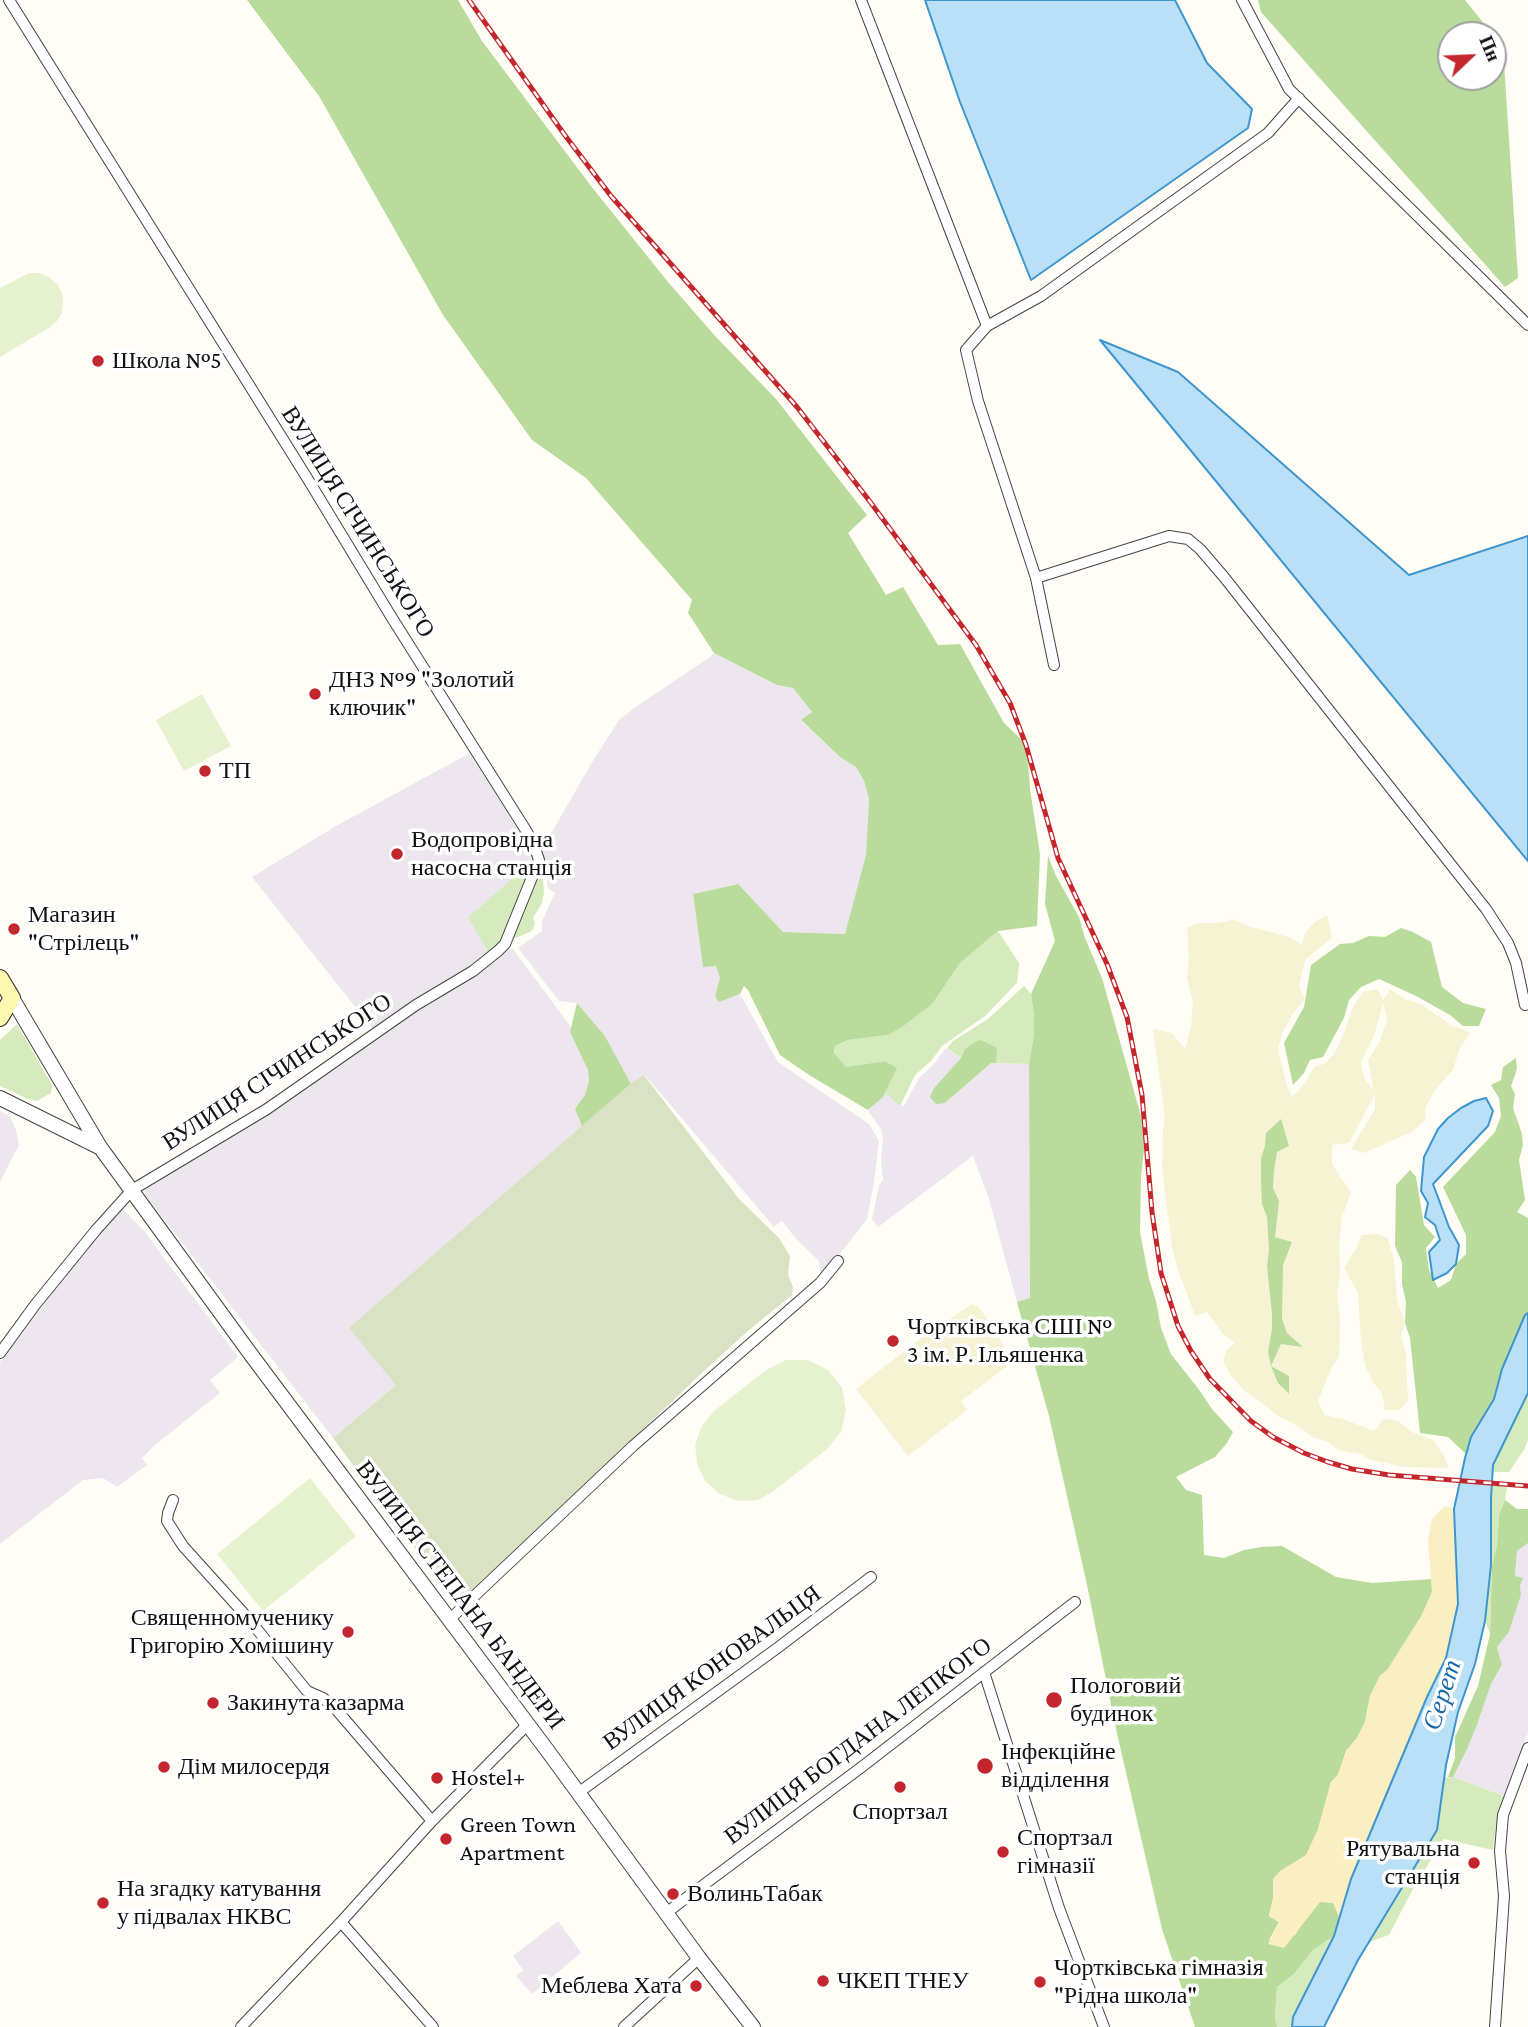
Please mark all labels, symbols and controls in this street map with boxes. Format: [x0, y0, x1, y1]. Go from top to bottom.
north arrow [1437, 21, 1507, 91]
text: Пн [1475, 32, 1505, 64]
place label: Школа №5 [112, 347, 222, 375]
marker: Школа №5 [90, 353, 106, 369]
street label: ВУЛИЦЯ СІЧИНСЬКОГО [275, 401, 441, 643]
place label: ДНЗ №9 "Золотий ключик" [329, 666, 514, 722]
marker: ДНЗ №9 "Золотий ключик" [307, 686, 323, 702]
place label: ТП [219, 757, 251, 785]
marker: ТП [197, 763, 213, 779]
place label: Водопровідна насосна станція [411, 826, 572, 882]
marker: Водопровідна насосна станція [389, 846, 405, 862]
place label: Магазин "Стрілець" [28, 901, 139, 957]
marker: Магазин "Стрілець" [6, 921, 22, 937]
street label: ВУЛИЦЯ СІЧИНСЬКОГО [157, 987, 397, 1157]
place label: Чортківська СШІ № 3 ім. Р. Ільяшенка [907, 1313, 1112, 1369]
marker: Чортківська СШІ № 3 ім. Р. Ільяшенка [885, 1333, 901, 1349]
street label: ВУЛИЦЯ СТЕПАНА БАНДЕРИ [350, 1455, 570, 1735]
street label: ВУЛИЦЯ КОНОВАЛЬЦЯ [597, 1579, 827, 1757]
place label: Священномученику Григорію Хомішину [129, 1604, 334, 1660]
marker: Священномученику Григорію Хомішину [340, 1624, 356, 1640]
street label: ВУЛИЦЯ БОГДАНА ЛЕПКОГО [719, 1631, 997, 1851]
water label: Серет [1416, 1656, 1468, 1734]
place label: Пологовий будинок [1070, 1672, 1181, 1728]
place label: Закинута казарма [227, 1689, 404, 1717]
marker: Пологовий будинок [1044, 1690, 1064, 1710]
marker: Закинута казарма [205, 1695, 221, 1711]
place label: Інфекційне відділення [1001, 1738, 1116, 1794]
place label: Дім милосердя [178, 1753, 330, 1781]
marker: Інфекційне відділення [975, 1756, 995, 1776]
marker: Дім милосердя [156, 1759, 172, 1775]
place label: Hostel+ [451, 1764, 525, 1792]
marker: Hostel+ [429, 1770, 445, 1786]
marker: Спортзал [892, 1779, 908, 1795]
place label: Спортзал [852, 1798, 948, 1826]
place label: Green Town Apartment [460, 1811, 576, 1867]
place label: Спортзал гімназії [1017, 1824, 1113, 1880]
marker: Green Town Apartment [438, 1831, 454, 1847]
place label: Рятувальна станція [1346, 1835, 1460, 1891]
marker: Спортзал гімназії [995, 1844, 1011, 1860]
marker: Рятувальна станція [1466, 1855, 1482, 1871]
place label: На згадку катування у підвалах НКВС [117, 1875, 321, 1931]
place label: ВолиньТабак [687, 1880, 823, 1908]
marker: ВолиньТабак [665, 1886, 681, 1902]
marker: На згадку катування у підвалах НКВС [95, 1895, 111, 1911]
place label: Чортківська гімназія "Рідна школа" [1054, 1954, 1264, 2010]
place label: ЧКЕП ТНЕУ [837, 1967, 969, 1995]
place label: Меблева Хата [541, 1972, 682, 2000]
marker: ЧКЕП ТНЕУ [815, 1973, 831, 1989]
marker: Чортківська гімназія "Рідна школа" [1032, 1974, 1048, 1990]
marker: Меблева Хата [688, 1978, 704, 1994]

